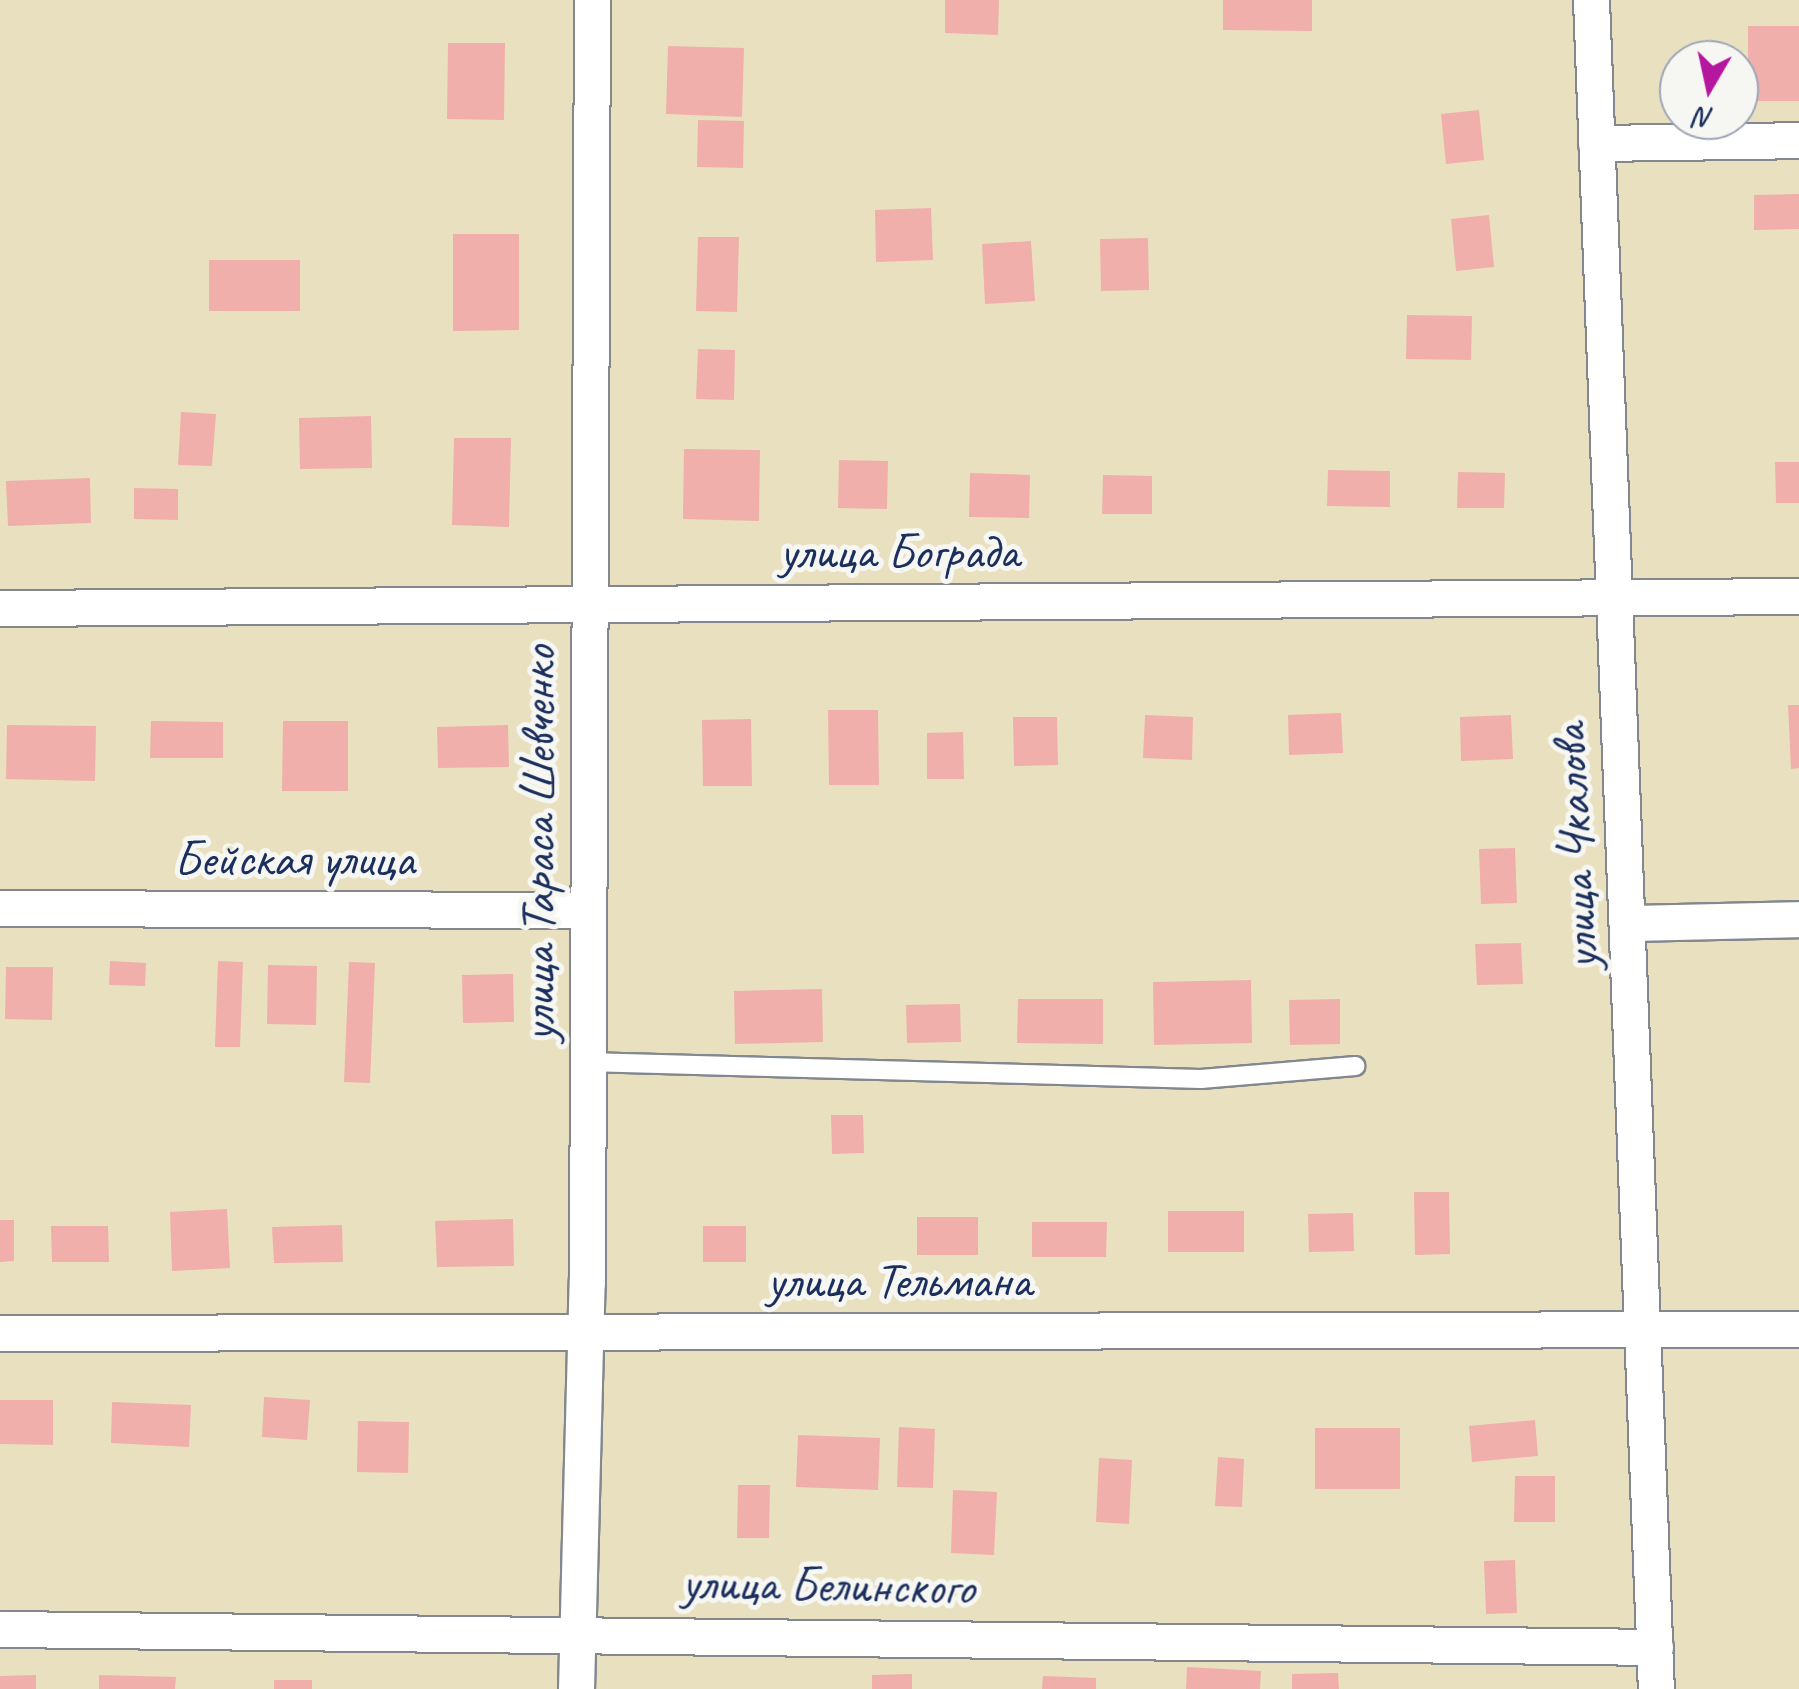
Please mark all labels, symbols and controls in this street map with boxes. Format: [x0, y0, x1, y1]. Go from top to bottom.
north arrow [1659, 40, 1759, 140]
text: N [1693, 100, 1716, 137]
street label: улица Бограда [778, 522, 1020, 582]
street label: улица Тараса Шевченко [508, 644, 568, 1044]
street label: улица Чкалова [1539, 724, 1611, 970]
street label: Бейская улица [172, 829, 416, 889]
street label: улица Тельмана [769, 1251, 1029, 1311]
street label: улица Белинского [680, 1552, 976, 1618]

